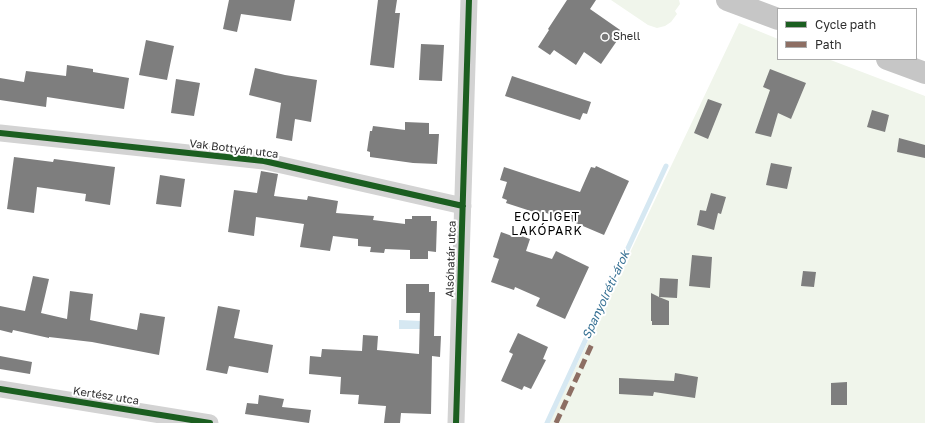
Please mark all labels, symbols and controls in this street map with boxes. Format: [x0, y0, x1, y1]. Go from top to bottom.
legend [777, 8, 917, 60]
text: Cycle path [815, 17, 876, 32]
place label: Shell [613, 30, 640, 44]
marker: Shell [600, 32, 610, 42]
text: Path [815, 37, 842, 52]
street label: Vak Bottyán utca [189, 137, 279, 161]
district label: ECOLIGET LAKÓPARK [511, 210, 583, 238]
street label: Alsóhatár utca [443, 220, 459, 298]
water label: Spanyolréti-árok [579, 248, 633, 342]
street label: Kertész utca [72, 384, 140, 408]

